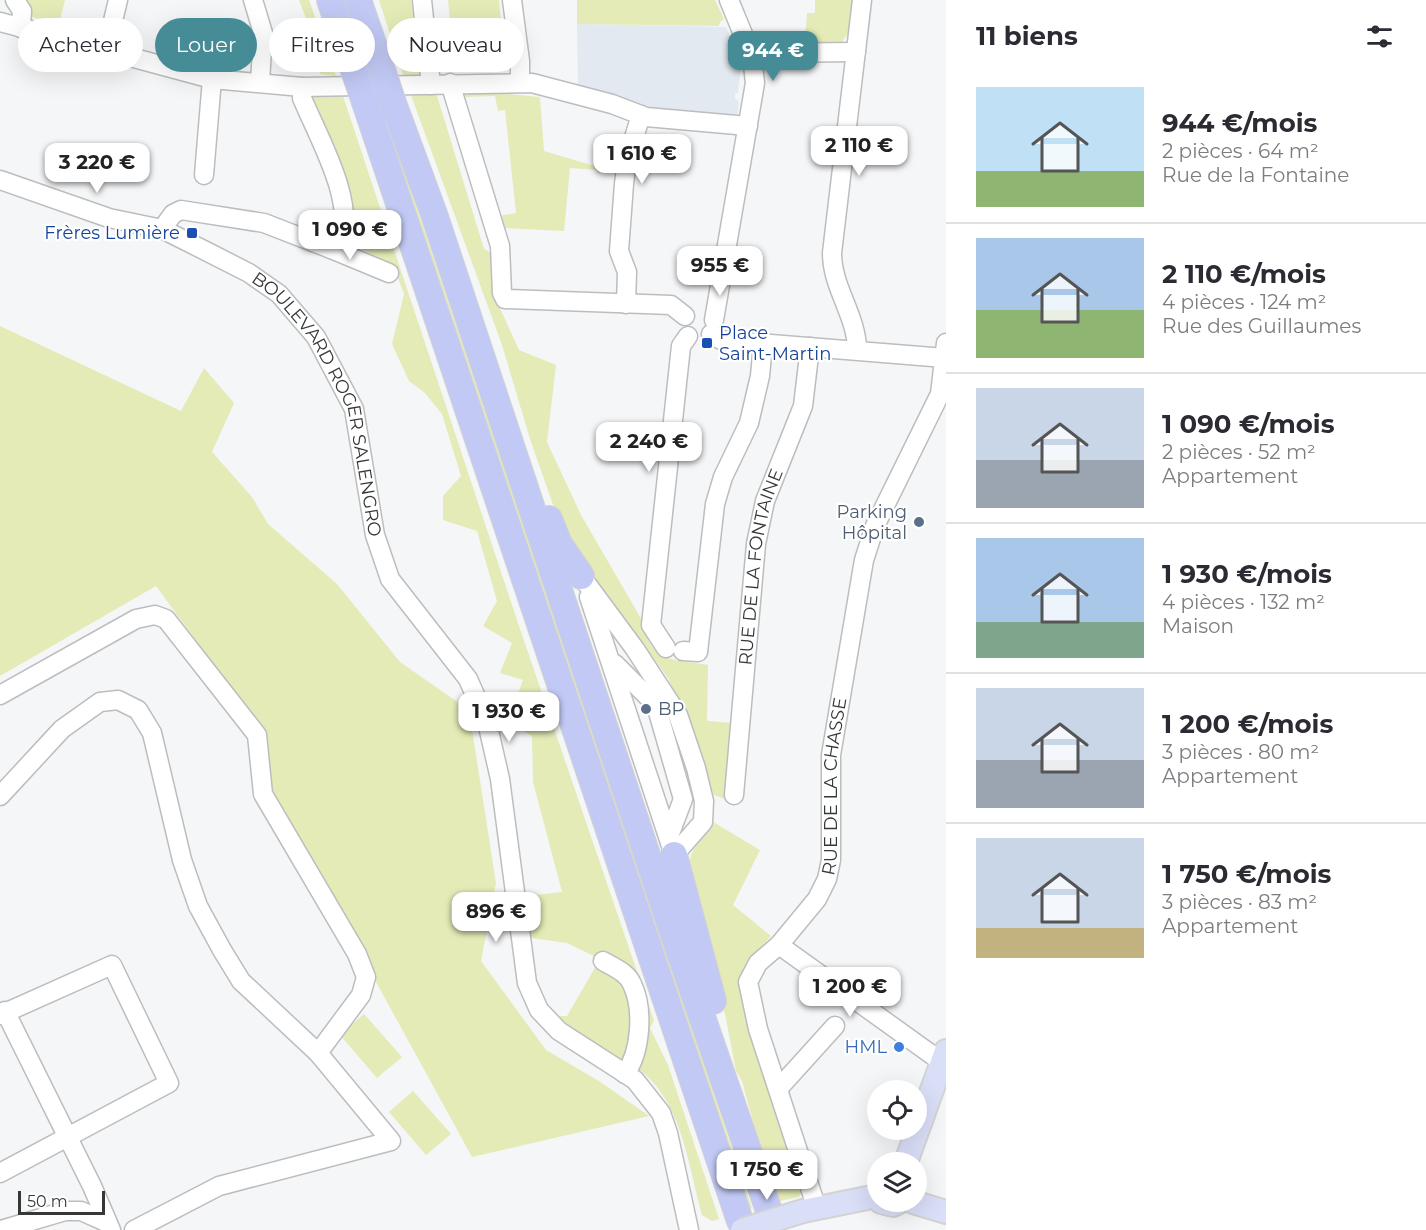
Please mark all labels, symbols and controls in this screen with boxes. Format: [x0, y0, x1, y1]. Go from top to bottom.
chip: Acheter [18, 18, 143, 72]
chip: Louer [155, 18, 257, 72]
chip: Filtres [269, 18, 375, 72]
chip: Nouveau [387, 18, 524, 72]
text: 11 biens [976, 20, 1078, 52]
icon: filters [1363, 20, 1396, 53]
pin: 944 € [731, 31, 815, 82]
text: 944 € [742, 38, 804, 62]
text: 944 €/mois [1162, 107, 1317, 139]
icon: home [1024, 111, 1096, 183]
pin: 2 110 € [804, 126, 914, 177]
text: 2 110 € [825, 133, 893, 157]
pin: 1 610 € [587, 134, 697, 185]
text: 2 pièces · 64 m² [1162, 139, 1319, 163]
text: 1 610 € [607, 141, 677, 165]
pin: 3 220 € [42, 143, 152, 194]
text: 3 220 € [59, 150, 135, 174]
text: Rue de la Fontaine [1162, 163, 1349, 187]
pin: 1 090 € [295, 210, 405, 261]
text: 1 090 € [312, 217, 388, 241]
place label: Frères Lumière [44, 222, 180, 244]
marker: Frères Lumière [185, 226, 199, 240]
pin: 955 € [678, 246, 762, 297]
text: 955 € [691, 253, 749, 277]
text: 2 110 €/mois [1162, 258, 1326, 290]
icon: home [1024, 262, 1096, 334]
street label: BOULEVARD ROGER SALENGRO [248, 267, 386, 538]
text: 4 pièces · 124 m² [1162, 290, 1326, 314]
text: Rue des Guillaumes [1162, 314, 1361, 338]
place label: Place Saint-Martin [719, 322, 831, 365]
marker: Place Saint-Martin [700, 336, 714, 350]
text: 1 090 €/mois [1162, 408, 1334, 440]
icon: home [1024, 412, 1096, 484]
pin: 2 240 € [594, 422, 704, 473]
text: 2 240 € [610, 429, 688, 453]
text: 2 pièces · 52 m² [1162, 440, 1316, 464]
text: Appartement [1162, 464, 1298, 488]
street label: RUE DE LA FONTAINE [734, 465, 788, 666]
place label: Parking Hôpital [837, 501, 907, 544]
marker: Parking Hôpital [912, 515, 926, 529]
text: 1 930 €/mois [1162, 558, 1332, 590]
icon: home [1024, 562, 1096, 634]
text: 4 pièces · 132 m² [1162, 590, 1325, 614]
text: Maison [1162, 614, 1234, 638]
pin: 1 930 € [454, 692, 564, 743]
street label: RUE DE LA CHASSE [817, 696, 852, 877]
place label: BP [658, 698, 685, 720]
text: 1 930 € [472, 699, 546, 723]
marker: BP [639, 702, 653, 716]
text: 1 200 €/mois [1162, 708, 1333, 740]
icon: home [1024, 712, 1096, 784]
text: 3 pièces · 80 m² [1162, 740, 1319, 764]
text: Appartement [1162, 764, 1298, 788]
text: 1 750 €/mois [1162, 858, 1331, 890]
icon: home [1024, 862, 1096, 934]
text: 3 pièces · 83 m² [1162, 890, 1317, 914]
pin: 896 € [454, 892, 538, 943]
text: 896 € [466, 899, 526, 923]
text: Appartement [1162, 914, 1298, 938]
pin: 1 200 € [795, 967, 905, 1018]
text: 1 200 € [813, 974, 887, 998]
place label: HML [845, 1036, 887, 1058]
marker: HML [892, 1040, 906, 1054]
map controls [867, 1080, 927, 1212]
button: locate [867, 1080, 927, 1140]
pin: 1 750 € [712, 1150, 822, 1201]
button: layers [867, 1152, 927, 1212]
text: 1 750 € [731, 1157, 803, 1181]
scale bar [18, 1188, 105, 1216]
text: 50 m [27, 1192, 68, 1211]

